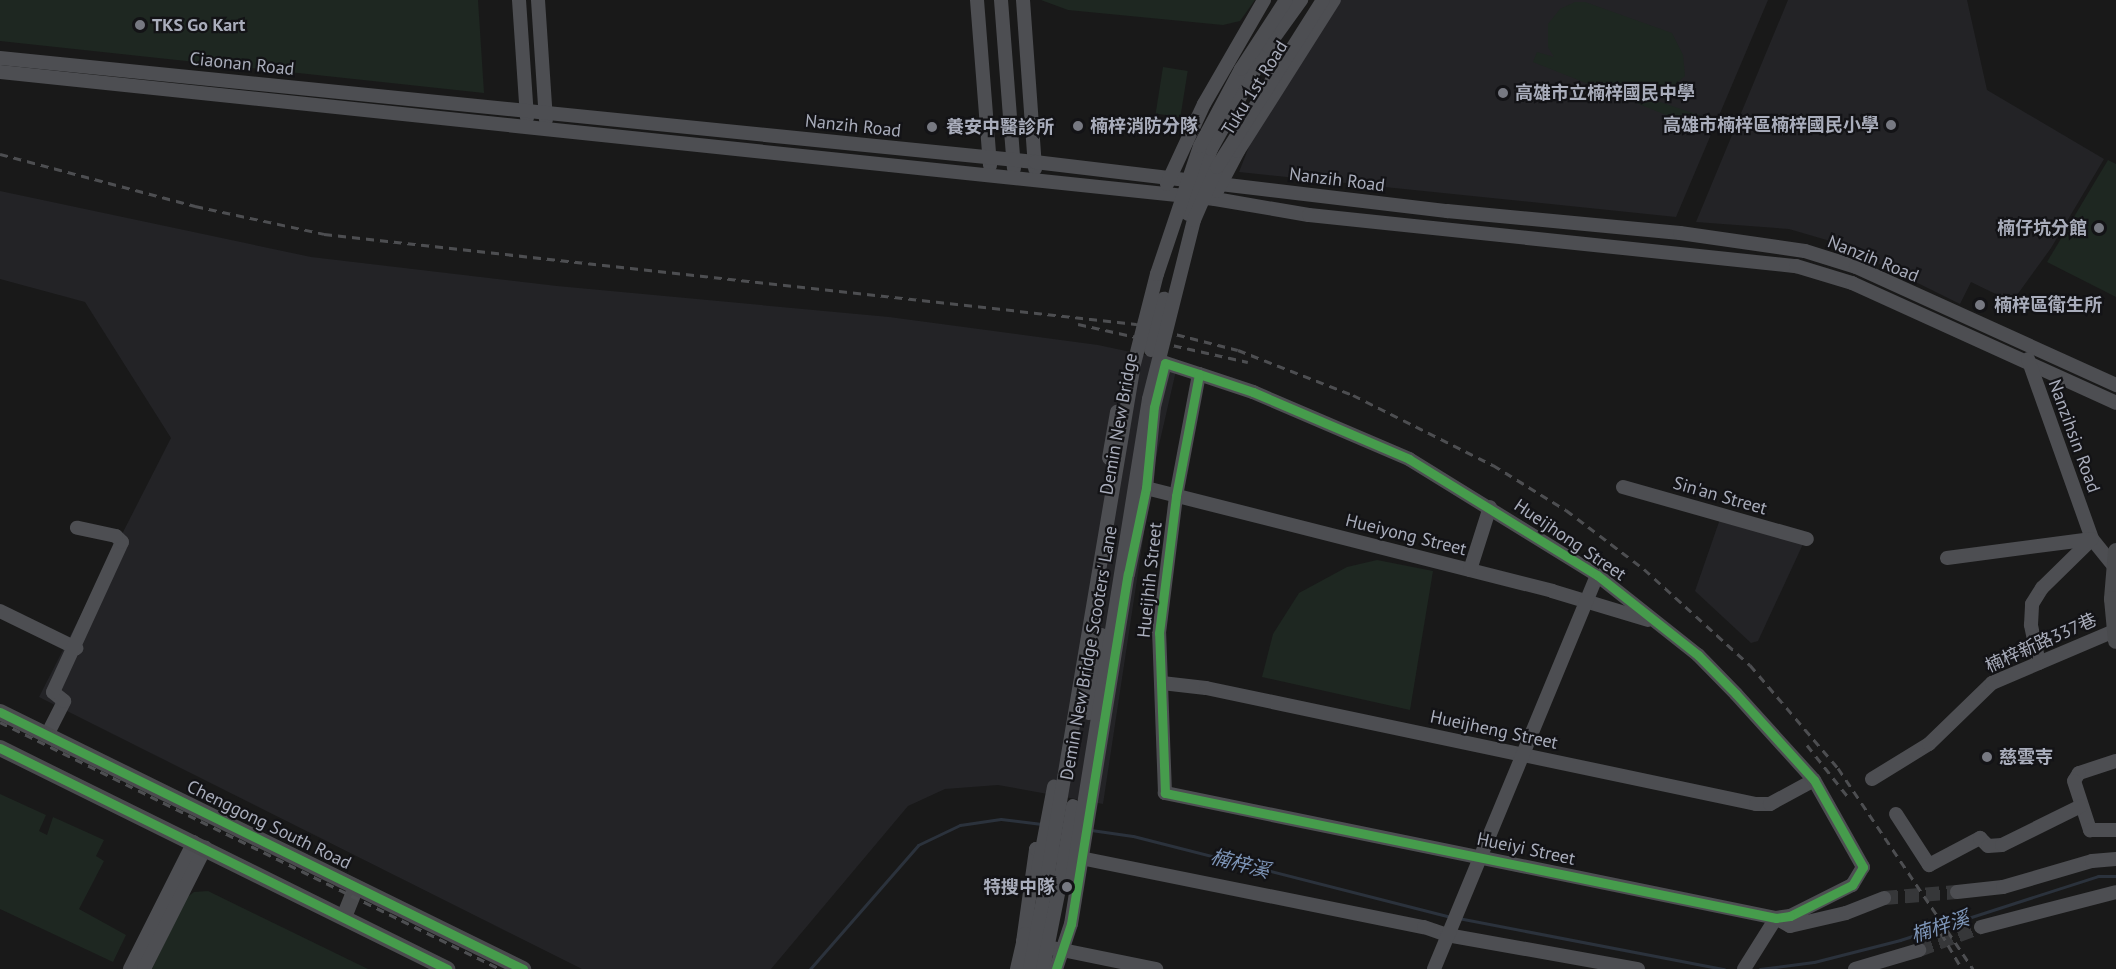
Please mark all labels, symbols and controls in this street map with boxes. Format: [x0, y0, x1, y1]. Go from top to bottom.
place label: TKS Go Kart [152, 14, 246, 36]
marker: TKS Go Kart [133, 18, 147, 32]
street label: Tuku 1st Road [1217, 37, 1293, 139]
street label: Ciaonan Road [189, 48, 295, 80]
place label: 高雄市立楠梓國民中學 [1515, 82, 1695, 104]
marker: 高雄市立楠梓國民中學 [1496, 86, 1510, 100]
street label: Nanzih Road [804, 110, 902, 142]
place label: 高雄市楠梓區楠梓國民小學 [1663, 114, 1879, 136]
place label: 楠梓消防分隊 [1090, 115, 1198, 137]
place label: 養安中醫診所 [946, 116, 1054, 138]
marker: 養安中醫診所 [923, 118, 941, 136]
marker: 高雄市楠梓區楠梓國民小學 [1884, 118, 1898, 132]
marker: 楠梓消防分隊 [1071, 119, 1085, 133]
street label: Nanzih Road [1288, 163, 1386, 197]
place label: 楠仔坑分館 [1997, 217, 2087, 239]
marker: 楠仔坑分館 [2092, 221, 2106, 235]
street label: Nanzih Road [1824, 231, 1922, 287]
place label: 楠梓區衛生所 [1994, 294, 2102, 316]
marker: 楠梓區衛生所 [1971, 296, 1989, 314]
street label: Demin New Bridge [1096, 351, 1142, 497]
street label: Nanzihsin Road [2044, 377, 2104, 495]
street label: Sin'an Street [1671, 472, 1769, 520]
street label: Hueijhong Street [1510, 495, 1630, 585]
street label: Hueiyong Street [1343, 510, 1469, 560]
street label: Hueijhih Street [1133, 521, 1167, 639]
street label: Demin New Bridge Scooters' Lane [1056, 523, 1122, 783]
street label: 楠梓新路337巷 [1982, 609, 2100, 677]
street label: Hueijheng Street [1428, 706, 1560, 754]
place label: 慈雲寺 [1999, 746, 2053, 768]
marker: 慈雲寺 [1980, 750, 1994, 764]
street label: Chenggong South Road [183, 776, 355, 874]
street label: Hueiyi Street [1475, 828, 1577, 870]
water label: 楠梓溪 [1208, 845, 1272, 883]
place label: 特搜中隊 [983, 876, 1055, 898]
marker: 特搜中隊 [1060, 880, 1074, 894]
water label: 楠梓溪 [1908, 906, 1972, 948]

